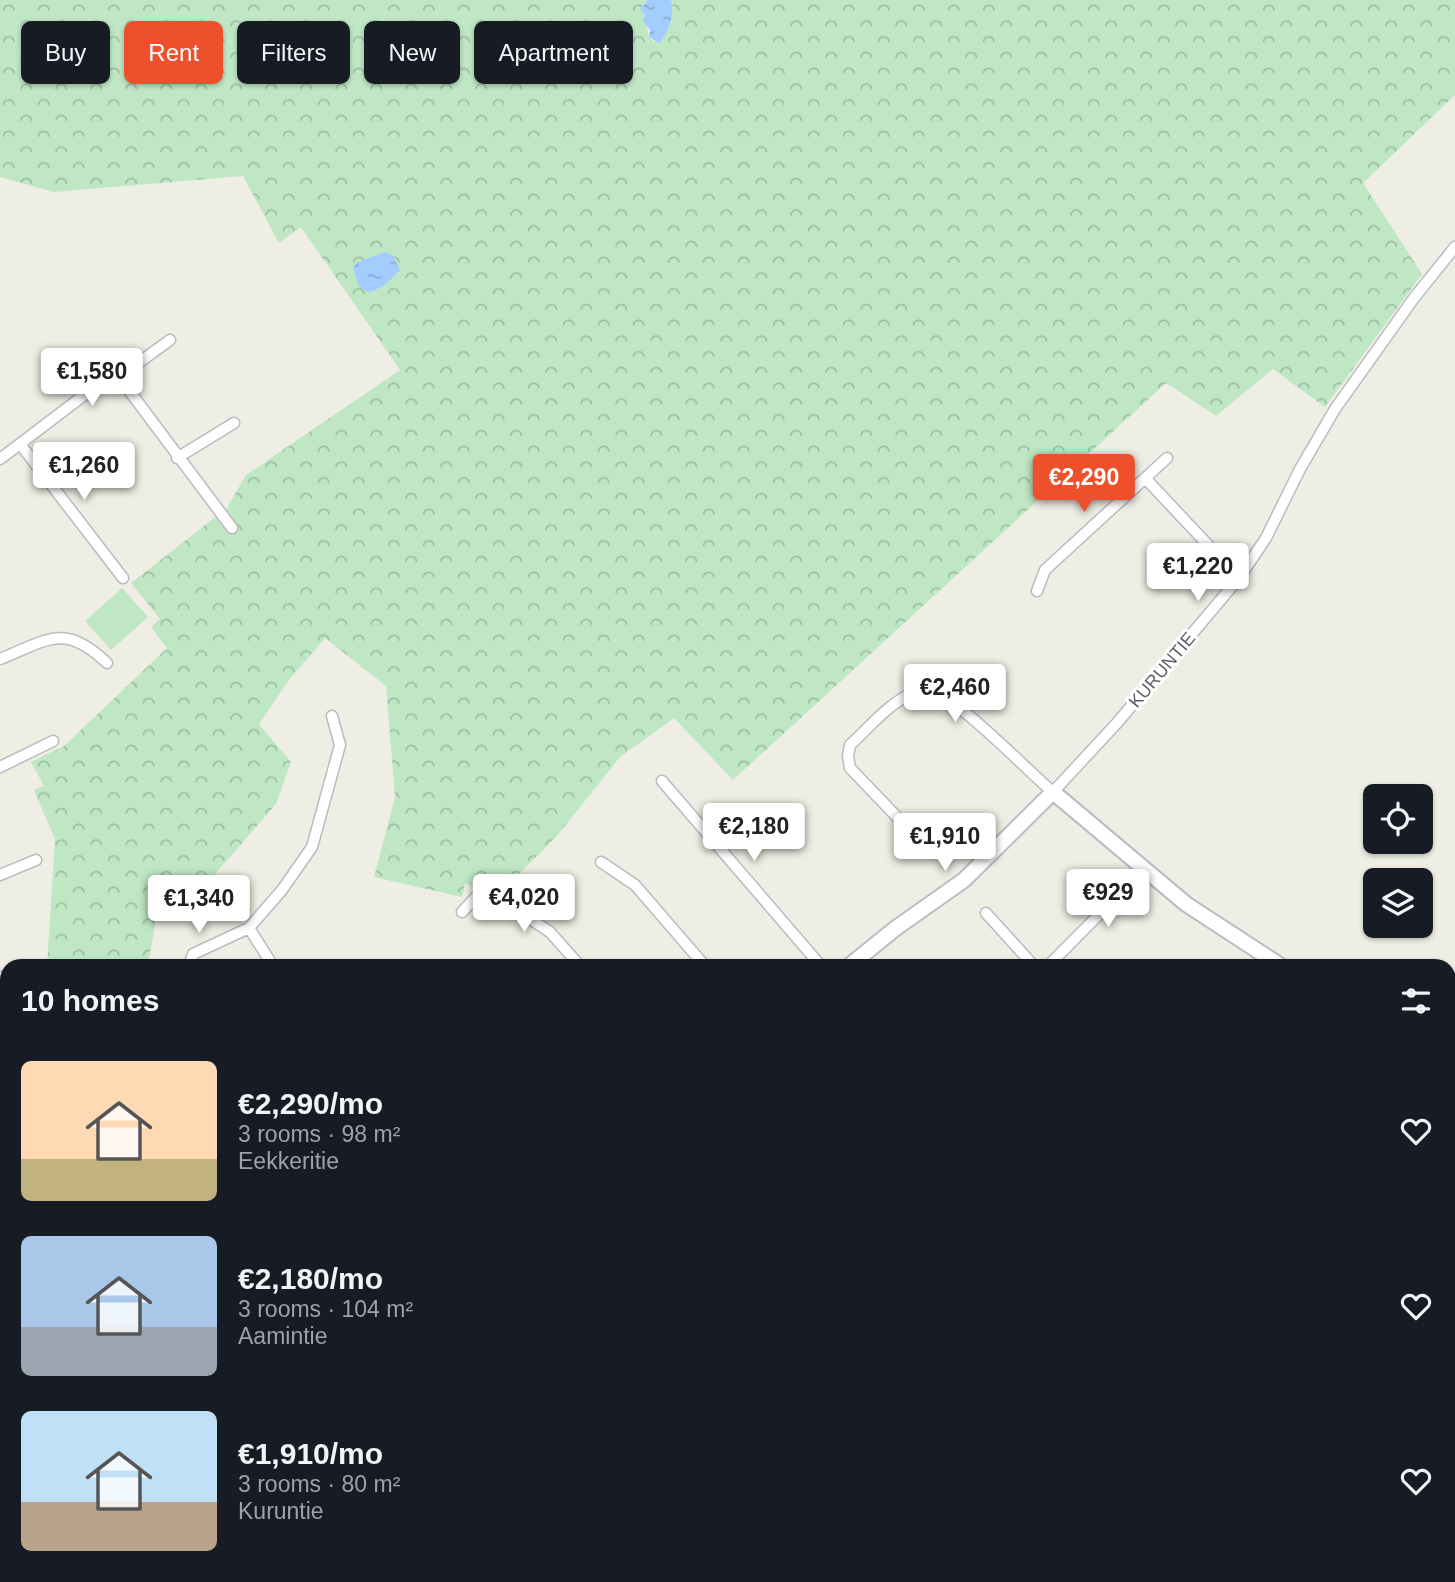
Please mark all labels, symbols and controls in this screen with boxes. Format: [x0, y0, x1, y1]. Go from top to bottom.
chip: Buy [21, 21, 110, 84]
chip: Rent [124, 21, 223, 84]
chip: Filters [237, 21, 350, 84]
chip: New [364, 21, 460, 84]
chip: Apartment [474, 21, 633, 84]
pin: €1,580 [35, 348, 149, 408]
text: €1,580 [57, 358, 127, 384]
pin: €1,260 [27, 442, 141, 502]
text: €1,260 [49, 452, 119, 478]
pin: €2,290 [1027, 454, 1141, 514]
text: €2,290 [1049, 464, 1119, 490]
pin: €1,220 [1141, 544, 1255, 603]
text: €1,220 [1163, 553, 1233, 579]
street label: KURUNTIE [1125, 628, 1199, 712]
pin: €2,460 [898, 664, 1012, 724]
text: €2,460 [920, 674, 990, 700]
map controls [1363, 784, 1433, 938]
button: locate [1363, 784, 1433, 854]
pin: €2,180 [697, 804, 811, 863]
text: €2,180 [719, 813, 789, 839]
pin: €1,910 [888, 814, 1002, 873]
text: €1,910 [910, 823, 980, 849]
button: layers [1363, 868, 1433, 938]
pin: €929 [1067, 870, 1149, 929]
pin: €4,020 [467, 874, 581, 934]
pin: €1,340 [142, 876, 256, 935]
text: €929 [1082, 879, 1134, 905]
text: €4,020 [489, 884, 559, 910]
text: €1,340 [164, 885, 234, 911]
icon: filters [1397, 982, 1435, 1020]
text: 10 homes [21, 984, 159, 1017]
text: €2,290/mo [238, 1087, 383, 1120]
icon: home [77, 1089, 161, 1173]
icon: heart [1397, 1112, 1435, 1150]
text: 3 rooms · 98 m² [238, 1121, 400, 1147]
text: Eekkeritie [238, 1148, 339, 1174]
text: €2,180/mo [238, 1262, 383, 1295]
icon: home [77, 1264, 161, 1348]
icon: heart [1397, 1287, 1435, 1325]
text: 3 rooms · 104 m² [238, 1296, 413, 1322]
text: Aamintie [238, 1323, 327, 1349]
text: €1,910/mo [238, 1437, 383, 1470]
icon: home [77, 1439, 161, 1523]
icon: heart [1397, 1462, 1435, 1500]
text: 3 rooms · 80 m² [238, 1471, 400, 1497]
text: Kuruntie [238, 1498, 324, 1524]

